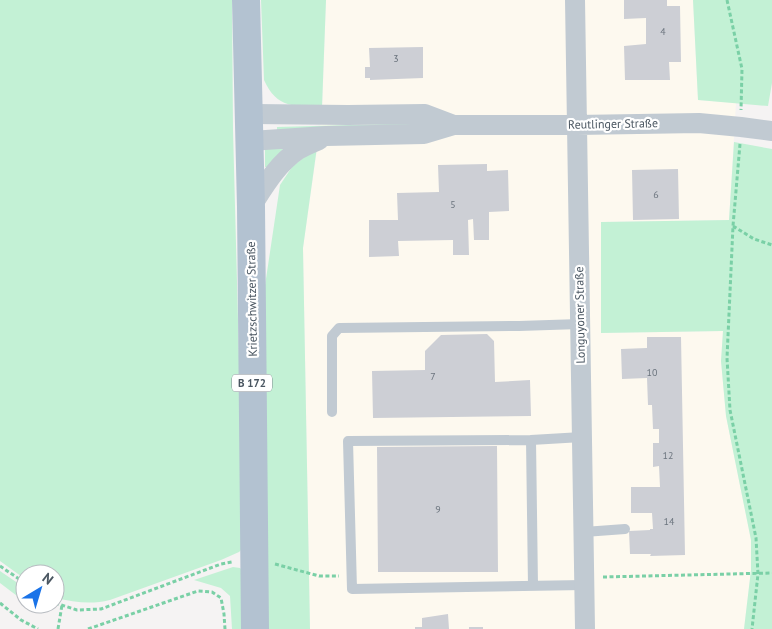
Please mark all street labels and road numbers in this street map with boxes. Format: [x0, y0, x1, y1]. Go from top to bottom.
street label: Reutlinger Straße [568, 115, 658, 132]
street label: Krietzschwitzer Straße [243, 241, 260, 357]
street label: Longuyoner Straße [571, 266, 588, 364]
road number: B 172 [232, 374, 272, 392]

